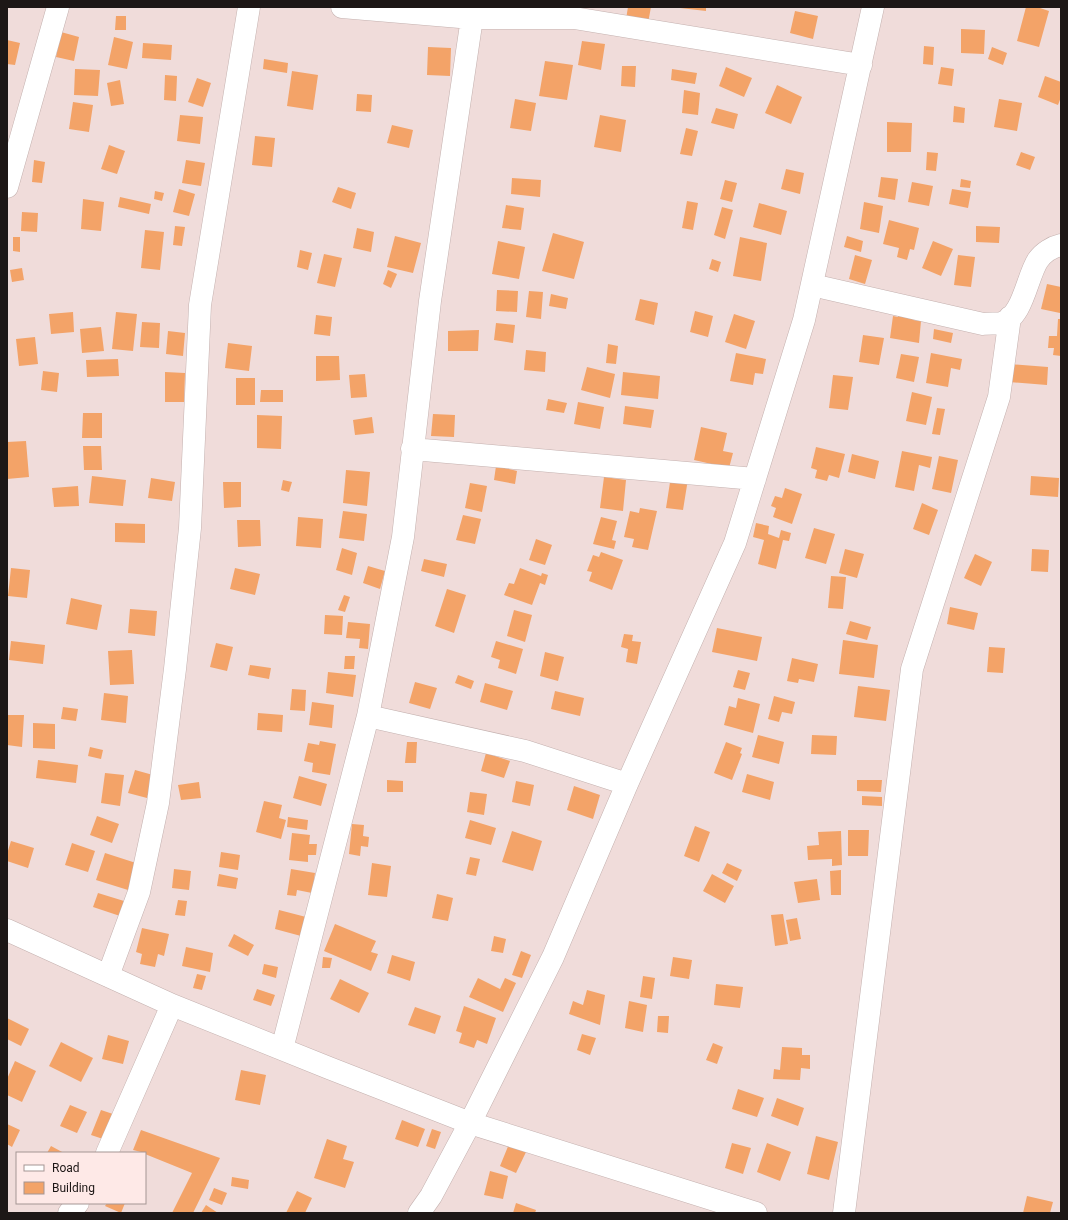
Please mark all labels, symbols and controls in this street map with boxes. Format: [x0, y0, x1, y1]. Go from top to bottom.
legend [16, 1152, 146, 1204]
text: Road [52, 1161, 80, 1175]
text: Building [52, 1181, 95, 1195]

